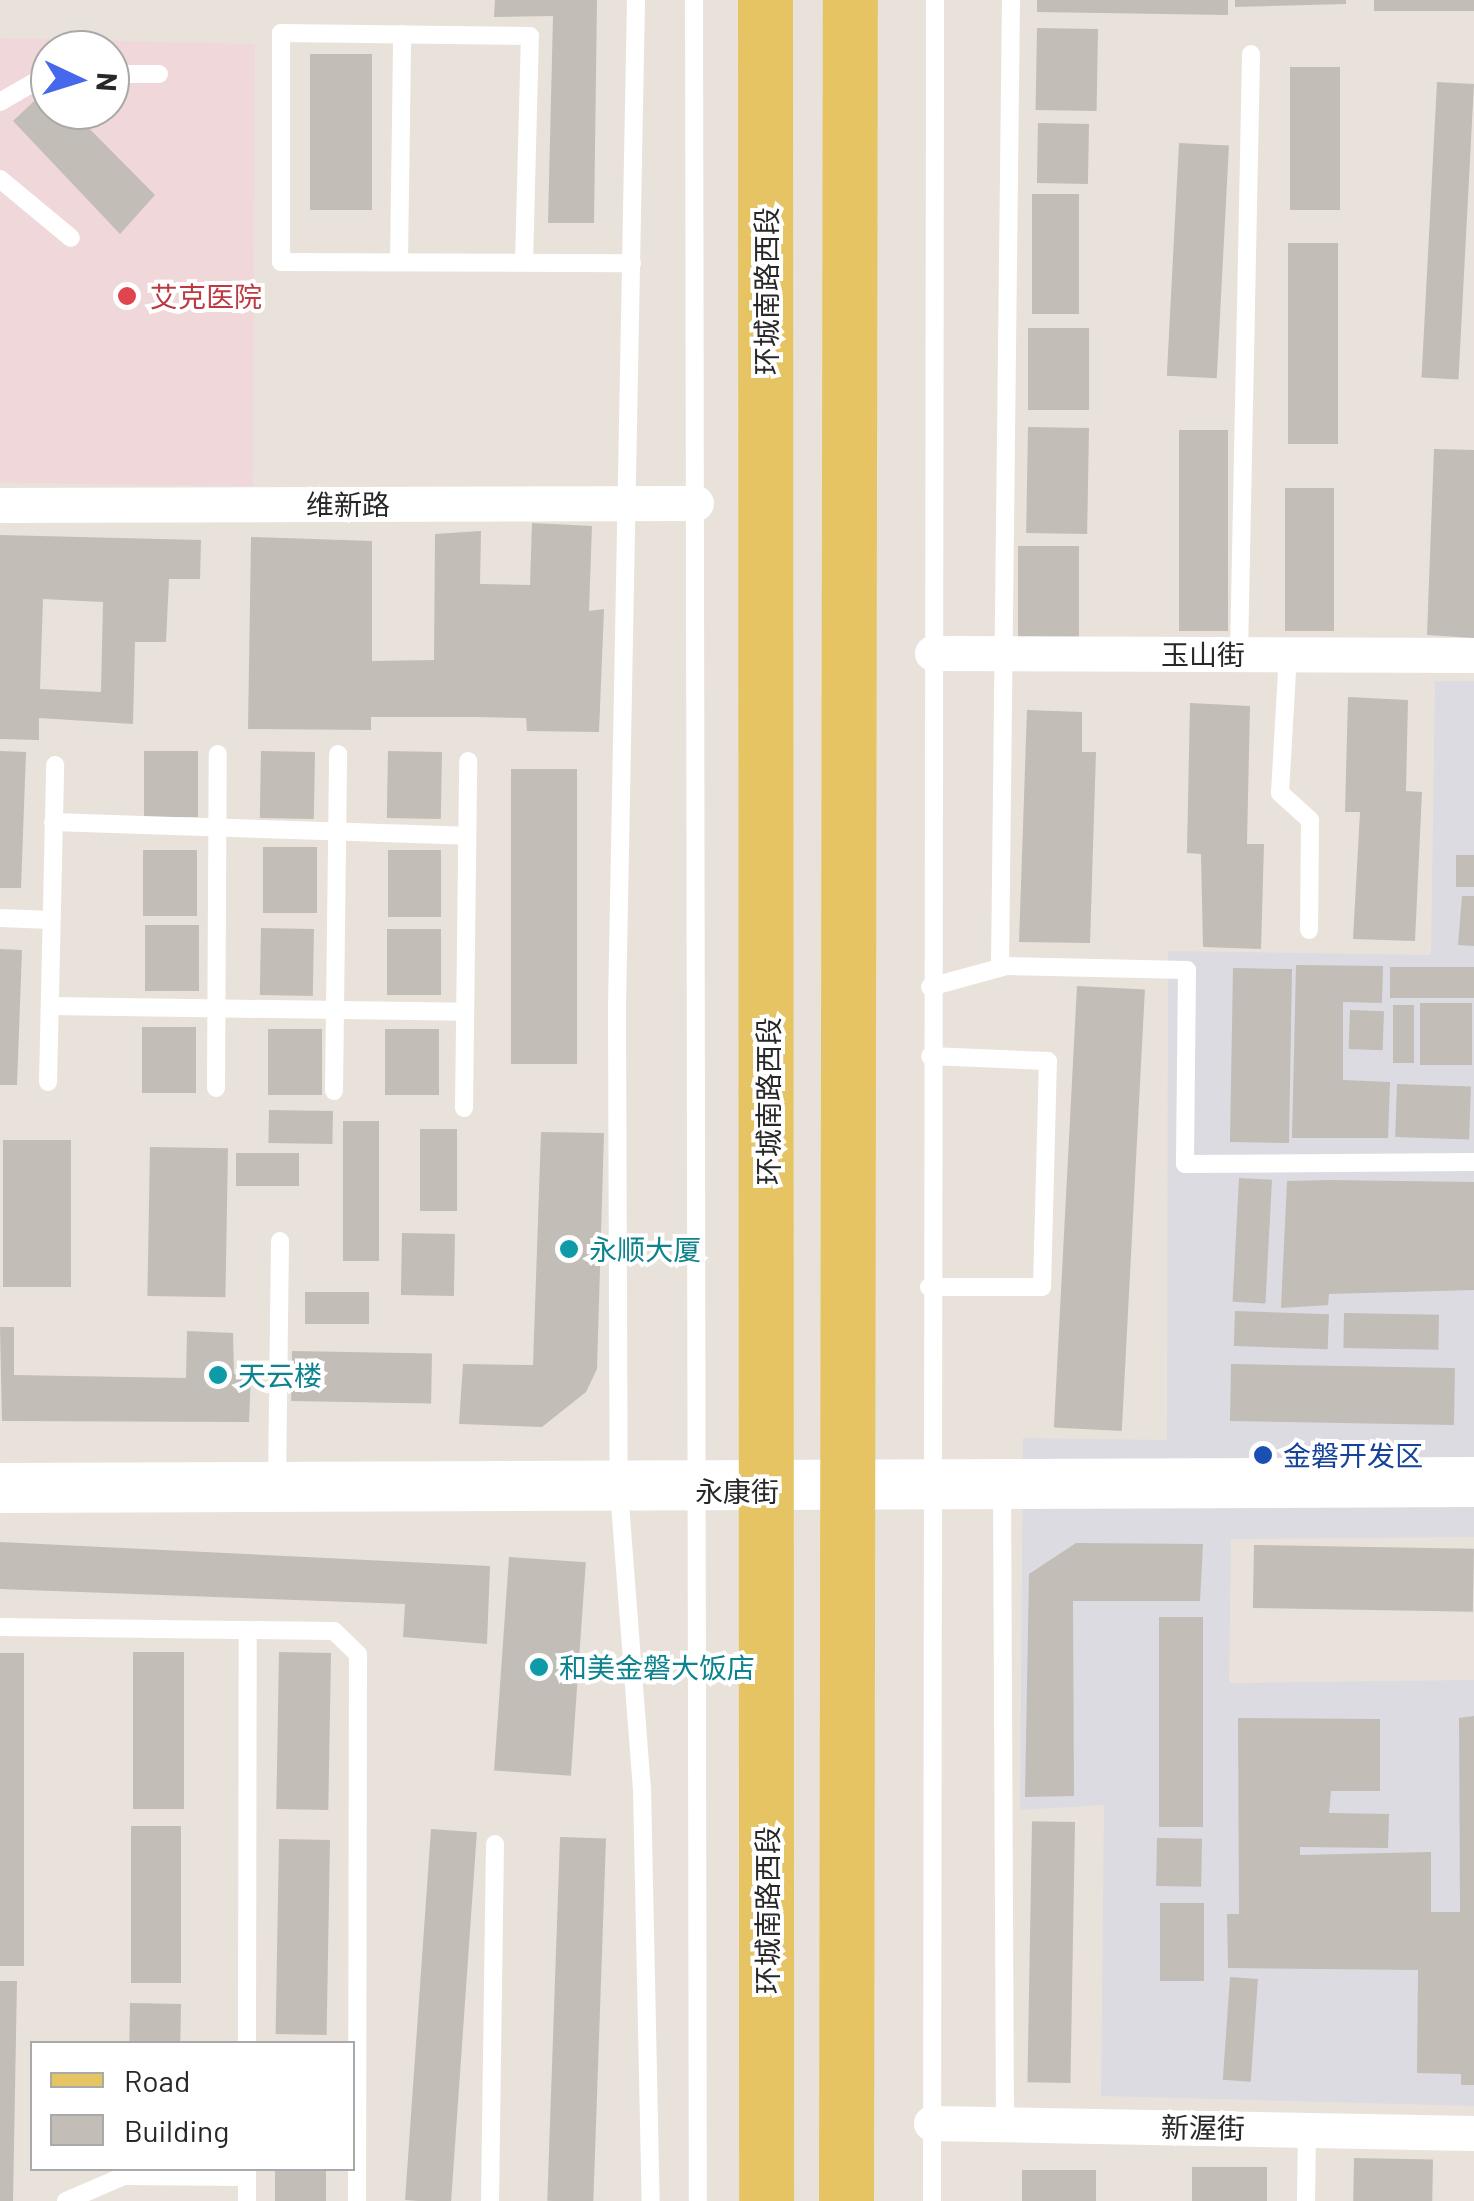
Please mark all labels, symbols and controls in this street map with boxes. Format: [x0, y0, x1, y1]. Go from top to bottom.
north arrow [30, 30, 130, 130]
text: N [90, 71, 126, 92]
street label: 环城南路西段 [749, 207, 783, 375]
place label: 艾克医院 [150, 279, 262, 313]
marker: 艾克医院 [114, 283, 140, 309]
street label: 维新路 [306, 487, 390, 521]
street label: 玉山街 [1161, 637, 1245, 671]
street label: 环城南路西段 [751, 1017, 785, 1185]
place label: 永顺大厦 [589, 1232, 701, 1266]
marker: 永顺大厦 [558, 1238, 580, 1260]
place label: 天云楼 [238, 1358, 322, 1392]
marker: 天云楼 [207, 1364, 229, 1386]
place label: 金磐开发区 [1283, 1438, 1423, 1472]
marker: 金磐开发区 [1252, 1444, 1274, 1466]
street label: 永康街 [695, 1474, 779, 1508]
place label: 和美金磐大饭店 [559, 1650, 755, 1684]
marker: 和美金磐大饭店 [528, 1656, 550, 1678]
street label: 环城南路西段 [750, 1826, 784, 1994]
legend [30, 2041, 355, 2171]
text: Road [124, 2062, 190, 2098]
street label: 新渥街 [1161, 2109, 1245, 2145]
text: Building [124, 2112, 229, 2148]

